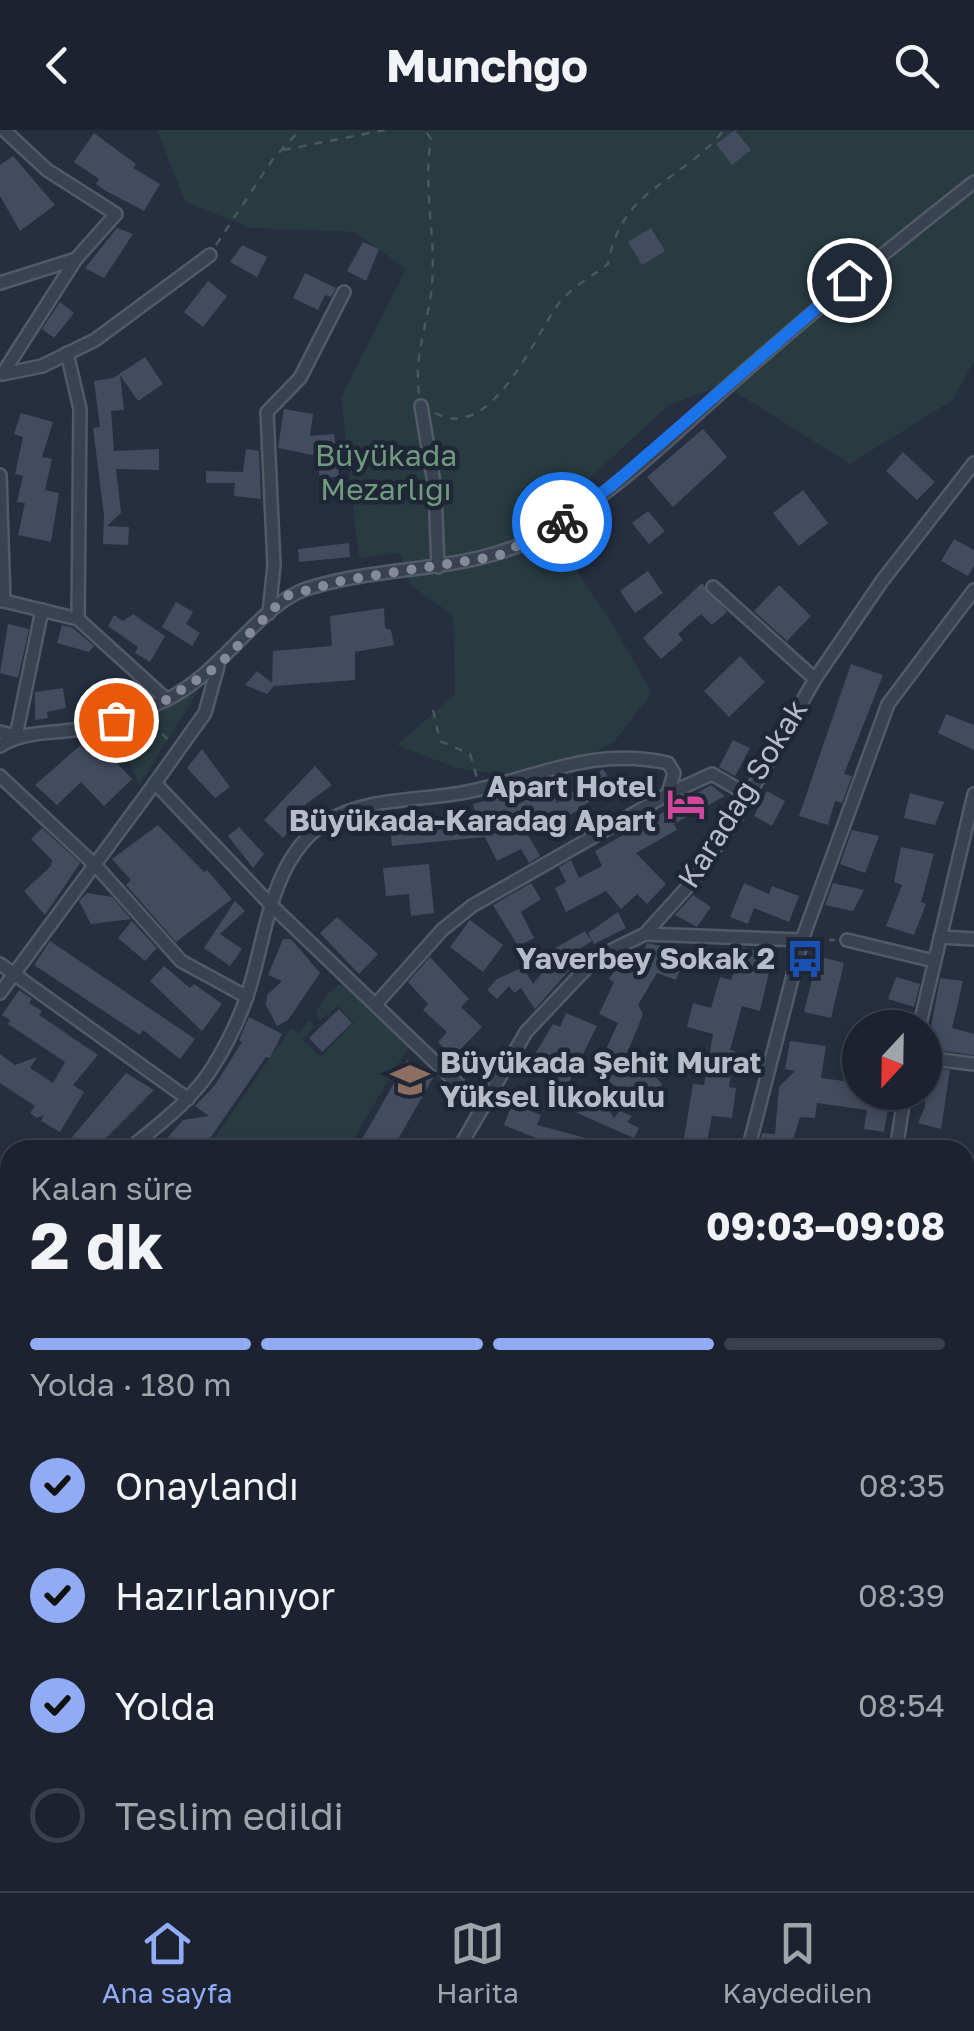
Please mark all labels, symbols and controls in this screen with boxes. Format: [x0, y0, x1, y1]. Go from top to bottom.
icon: back [30, 38, 85, 93]
text: Munchgo [386, 38, 588, 92]
icon: search [889, 38, 944, 93]
pin [807, 238, 892, 323]
icon: home [822, 253, 877, 308]
park label: Büyükada Mezarlığı [315, 437, 457, 507]
courier [512, 472, 612, 572]
icon: bike [535, 495, 590, 550]
pin [74, 678, 159, 763]
icon: bag [89, 693, 144, 748]
street label: Karadağ Sokak [670, 693, 814, 894]
place label: Apart Hotel Büyükada-Karadağ Apart [289, 768, 656, 838]
hotel icon: Apart Hotel Büyükada-Karadağ Apart [665, 783, 707, 825]
bus stop icon: Yaverbey Sokak 2 [784, 938, 826, 980]
place label: Yaverbey Sokak 2 [516, 940, 775, 976]
north arrow [842, 1010, 942, 1110]
map controls [842, 1010, 942, 1110]
place label: Büyükada Şehit Murat Yüksel İlkokulu [440, 1044, 762, 1114]
school or university icon: Büyükada Şehit Murat Yüksel İlkokulu [389, 1059, 431, 1101]
text: Kalan süre [30, 1169, 193, 1207]
text: 09:03–09:08 [706, 1203, 945, 1248]
text: 2 dk [30, 1205, 164, 1283]
text: Yolda · 180 m [30, 1365, 232, 1403]
icon: check [30, 1458, 85, 1513]
text: Onaylandı [115, 1463, 299, 1508]
text: 08:35 [859, 1466, 945, 1504]
icon: check [30, 1568, 85, 1623]
text: Hazırlanıyor [115, 1573, 335, 1618]
text: 08:39 [858, 1576, 945, 1614]
icon: check [30, 1678, 85, 1733]
text: Yolda [115, 1683, 216, 1728]
text: 08:54 [858, 1686, 945, 1724]
text: Teslim edildi [115, 1793, 344, 1838]
tab: Ana sayfa [102, 1916, 232, 2009]
tab: Harita [436, 1916, 519, 2009]
tab: Kaydedilen [722, 1916, 872, 2009]

